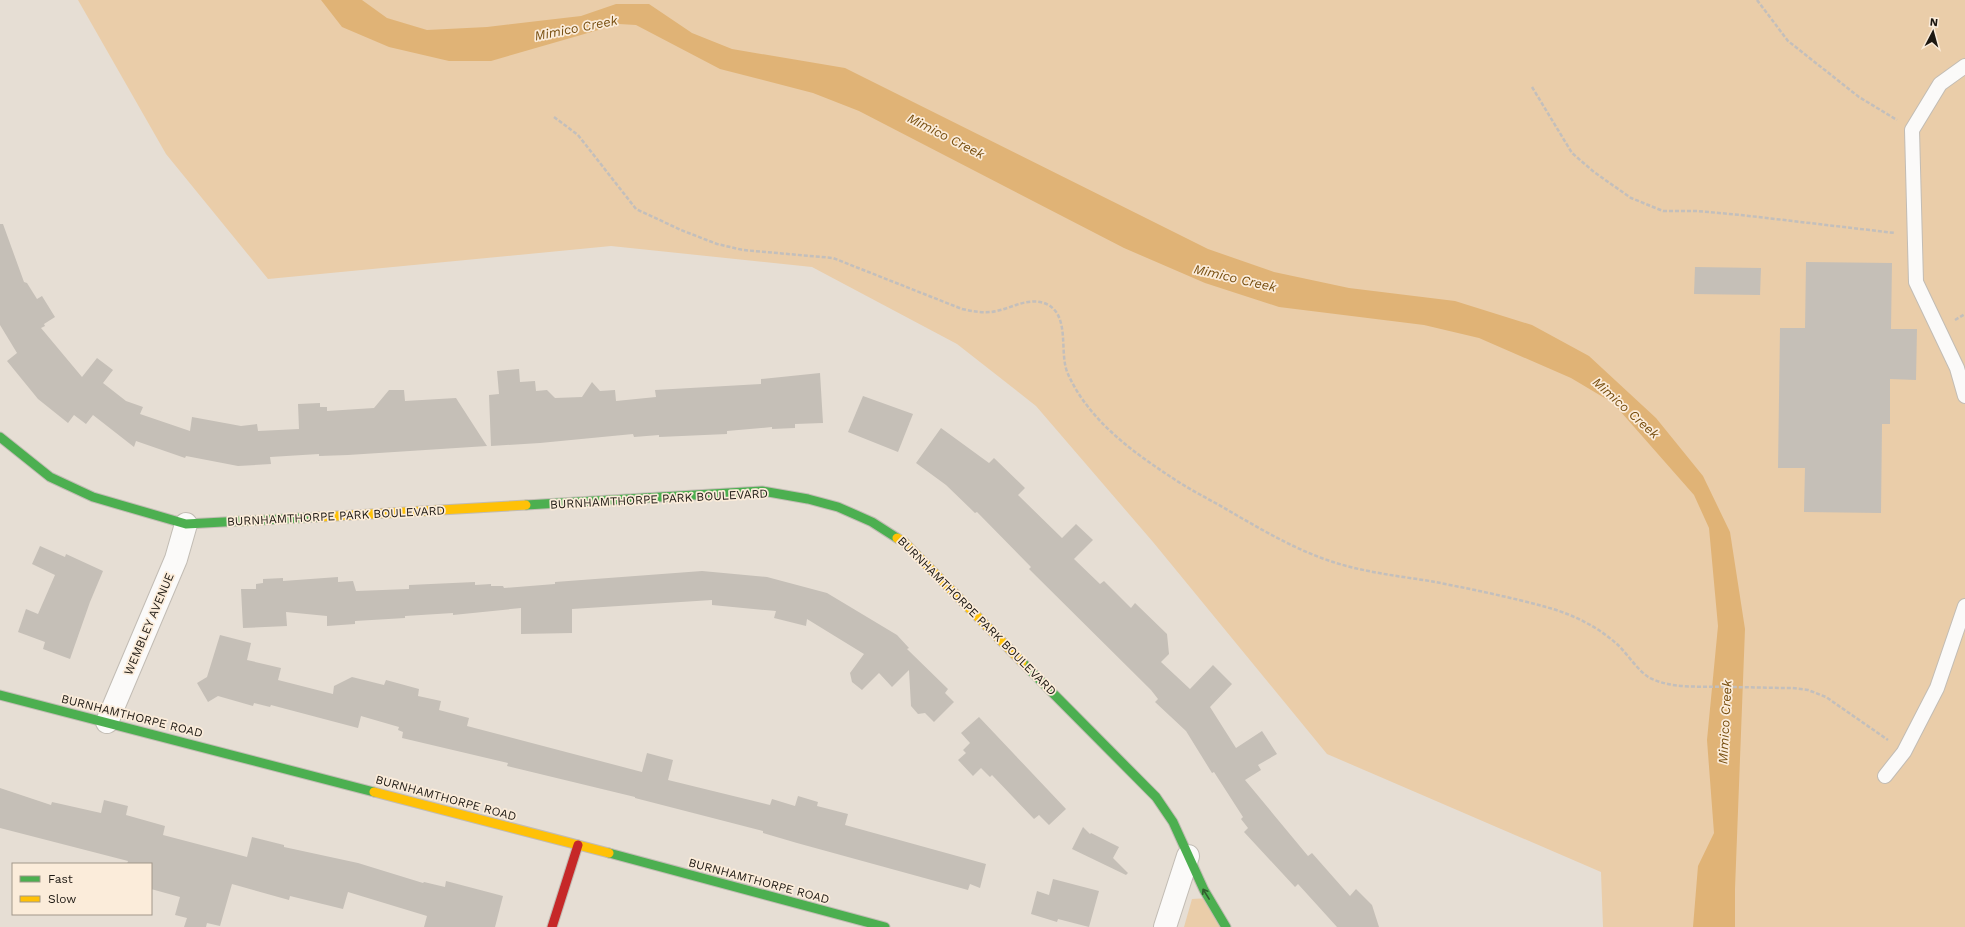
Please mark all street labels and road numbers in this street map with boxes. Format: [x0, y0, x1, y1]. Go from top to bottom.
street label: BURNHAMTHORPE PARK BOULEVARD [550, 486, 768, 512]
street label: BURNHAMTHORPE PARK BOULEVARD [227, 503, 445, 529]
street label: BURNHAMTHORPE PARK BOULEVARD [895, 534, 1059, 698]
street label: WEMBLEY AVENUE [121, 570, 177, 677]
street label: BURNHAMTHORPE ROAD [60, 692, 204, 740]
street label: BURNHAMTHORPE ROAD [374, 772, 518, 824]
street label: BURNHAMTHORPE ROAD [687, 855, 831, 907]

